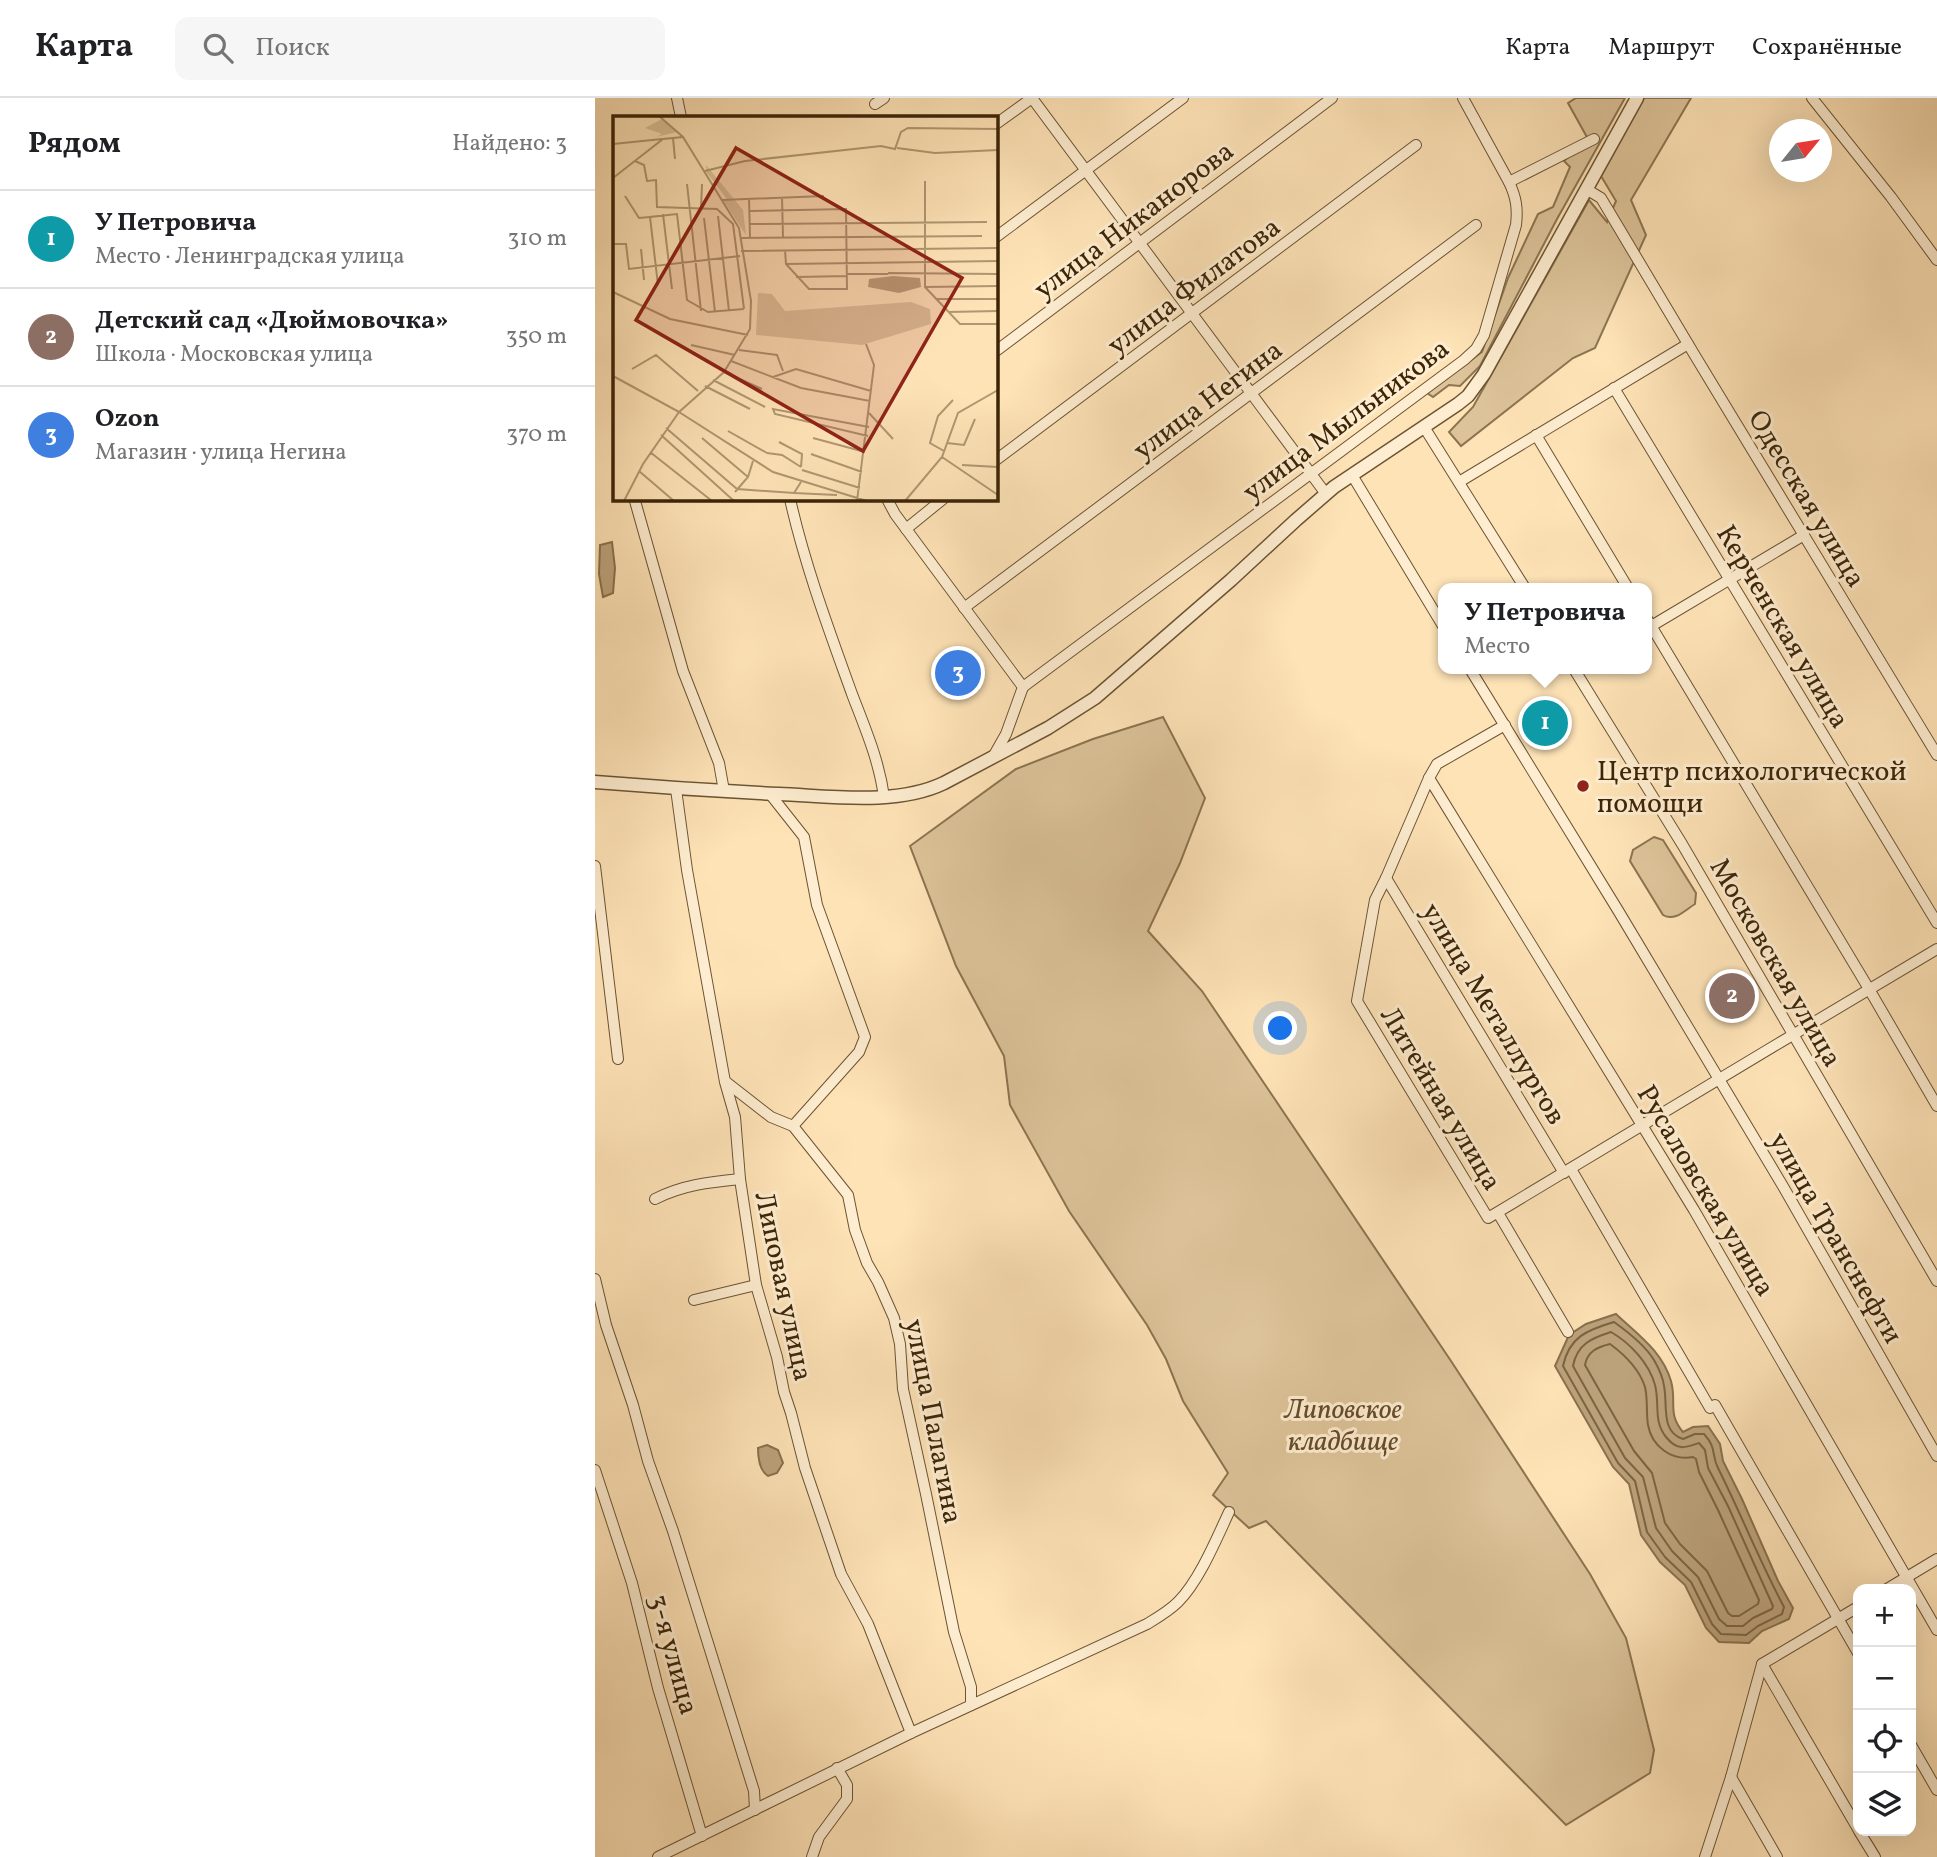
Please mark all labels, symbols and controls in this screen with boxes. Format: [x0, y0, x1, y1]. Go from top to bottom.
search box [175, 17, 665, 80]
text: Карта [35, 25, 133, 71]
icon: search [199, 29, 237, 67]
text: Поиск [255, 30, 330, 66]
text: Карта [1505, 31, 1570, 65]
text: Маршрут [1608, 31, 1714, 65]
text: Сохранённые [1752, 31, 1902, 65]
inset map [613, 116, 997, 500]
north arrow [1769, 119, 1832, 182]
text: Рядом [28, 123, 121, 165]
text: Найдено: 3 [452, 128, 567, 160]
street label: улица Никанорова [1026, 133, 1243, 309]
text: У Петровича [95, 205, 256, 241]
street label: улица Филатова [1100, 209, 1289, 365]
text: 1 [46, 223, 56, 255]
text: 310 m [507, 223, 567, 255]
text: Место · Ленинградская улица [95, 241, 405, 273]
text: Детский сад «Дюймовочка» [95, 303, 449, 339]
text: 2 [45, 321, 57, 353]
text: 350 m [506, 321, 567, 353]
street label: улица Мыльникова [1235, 330, 1458, 512]
street label: улица Негина [1126, 332, 1291, 470]
text: Школа · Московская улица [95, 339, 373, 371]
text: Ozon [95, 401, 160, 437]
street label: Одесская улица [1737, 403, 1874, 595]
text: 3 [45, 419, 57, 451]
text: 370 m [506, 419, 567, 451]
text: Магазин · улица Негина [95, 437, 347, 469]
street label: Керченская улица [1706, 518, 1858, 736]
popup [1438, 583, 1652, 674]
text: У Петровича [1464, 595, 1626, 631]
text: Место [1464, 631, 1530, 663]
pin: 3 [935, 647, 981, 699]
pin: 1 [1522, 697, 1568, 749]
place label: Центр психологической помощи [1597, 753, 1907, 824]
marker: Центр психологической помощи [1575, 778, 1591, 794]
street label: Московская улица [1699, 852, 1851, 1075]
street label: улица Металлургов [1411, 896, 1575, 1133]
pin: 2 [1709, 970, 1755, 1022]
street label: Литейная улица [1369, 1000, 1510, 1199]
your location [1263, 1011, 1297, 1045]
street label: Русаловская улица [1626, 1078, 1784, 1304]
street label: улица Транснефти [1758, 1125, 1911, 1351]
street label: Липовая улица [743, 1188, 822, 1385]
street label: улица Палагина [894, 1316, 972, 1527]
park label: Липовское кладбище [1283, 1391, 1402, 1462]
map controls [1853, 1584, 1916, 1836]
button: + [1853, 1584, 1916, 1647]
street label: 3-я улица [638, 1590, 707, 1719]
button: − [1853, 1647, 1916, 1710]
button: locate [1853, 1710, 1916, 1773]
button: layers [1853, 1773, 1916, 1836]

